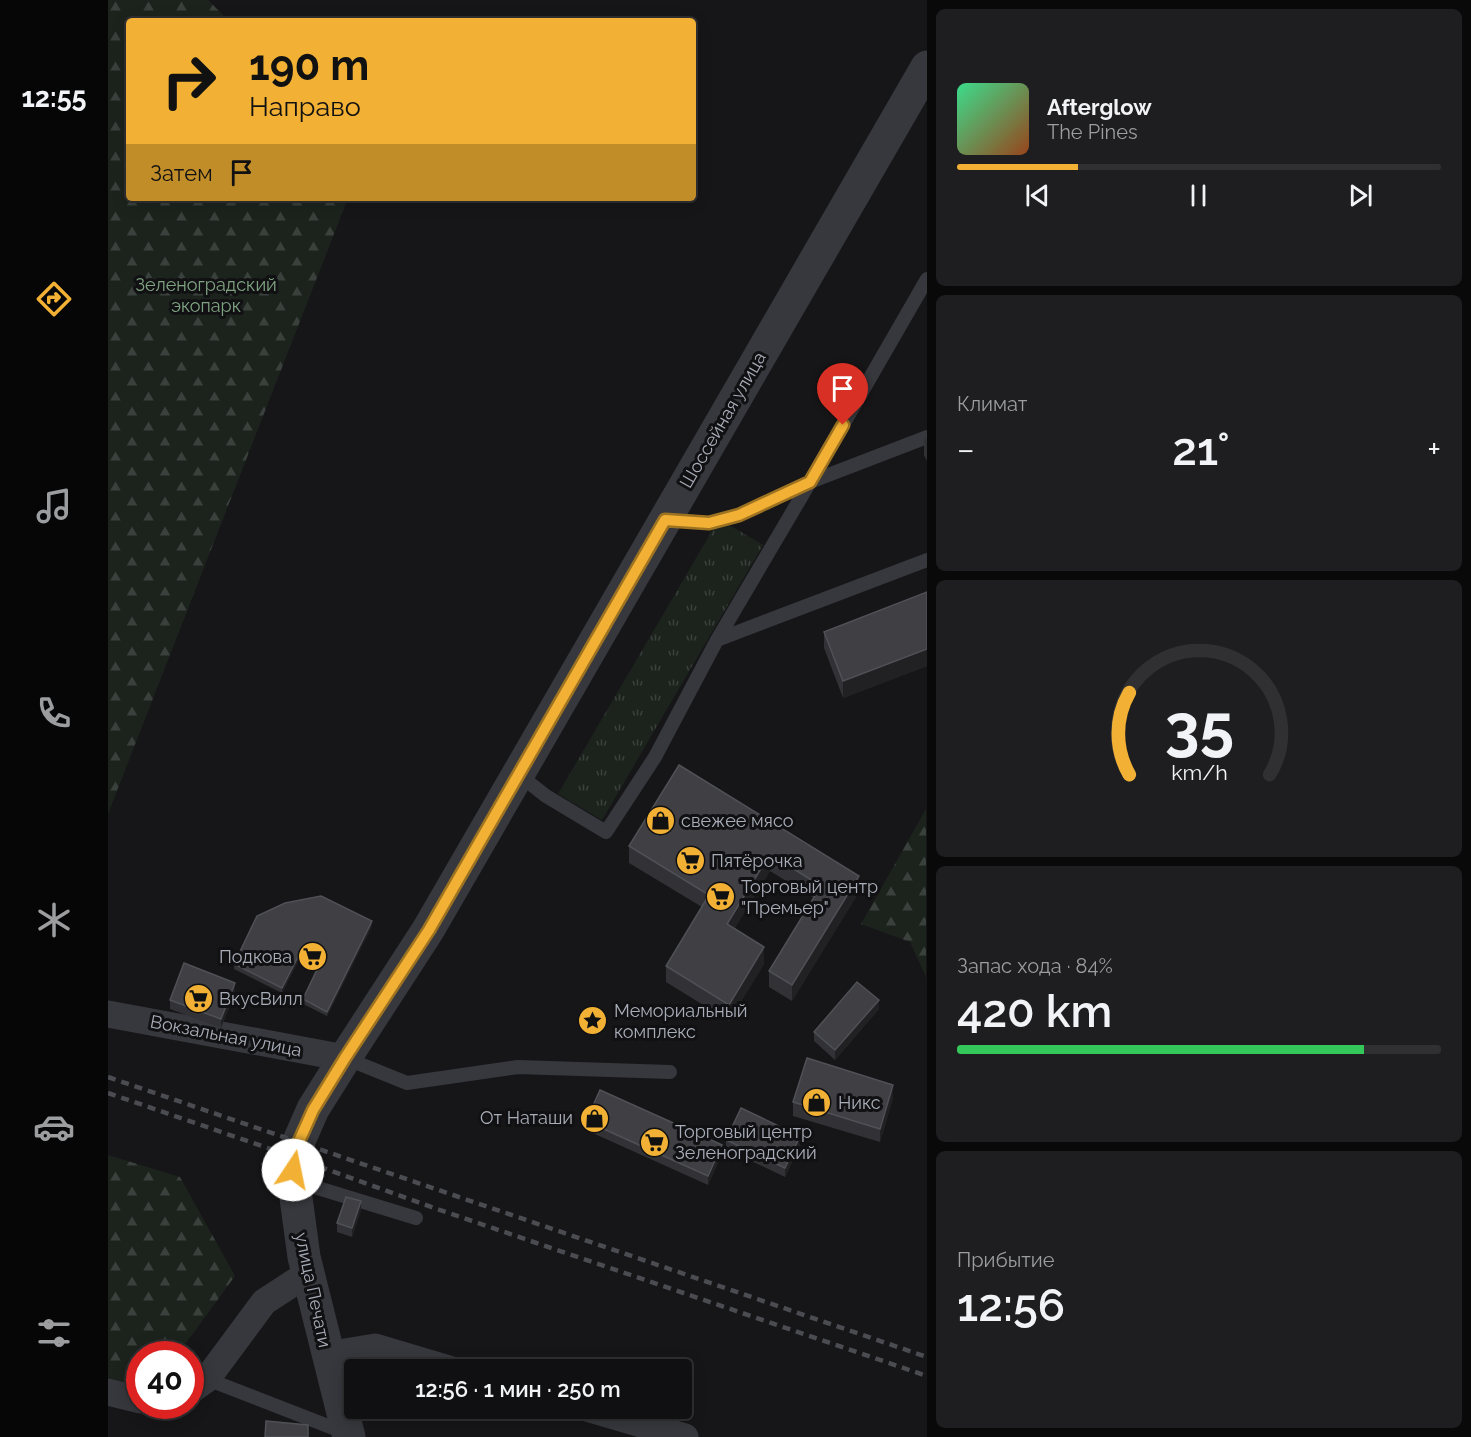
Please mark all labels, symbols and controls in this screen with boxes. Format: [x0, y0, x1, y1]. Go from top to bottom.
text: 190 m [249, 41, 369, 90]
icon: right [150, 42, 228, 120]
text: 12:55 [21, 82, 87, 113]
text: Направо [249, 91, 361, 122]
text: Afterglow [1047, 94, 1152, 120]
text: The Pines [1047, 120, 1138, 144]
icon: arrive [225, 156, 258, 189]
text: Затем [150, 160, 213, 186]
icon: previous [1021, 179, 1054, 212]
icon: pause [1182, 179, 1215, 212]
icon: next [1344, 179, 1377, 212]
park label: Зеленоградский экопарк [135, 274, 277, 316]
icon: directions [33, 278, 75, 320]
street label: Шоссейная улица [675, 348, 770, 491]
pin [817, 363, 868, 425]
icon: arrive [826, 372, 859, 405]
text: Климат [957, 392, 1027, 416]
text: 21° [1172, 423, 1230, 476]
text: − [957, 430, 975, 469]
text: + [1427, 430, 1441, 469]
icon: music [33, 485, 75, 527]
text: 35 [1164, 691, 1234, 765]
icon: phone [33, 692, 75, 734]
text: km/h [1171, 761, 1227, 786]
shop icon: свежее мясо [644, 805, 676, 837]
place label: свежее мясо [681, 810, 794, 831]
supermarket icon: Пятёрочка [674, 845, 706, 877]
place label: Пятёрочка [711, 850, 803, 871]
place label: Торговый центр "Премьер" [741, 876, 878, 918]
supermarket icon: Торговый центр "Премьер" [704, 881, 736, 913]
icon: climate [33, 899, 75, 941]
supermarket icon: Подкова [297, 941, 329, 973]
place label: Подкова [219, 946, 292, 967]
text: Запас хода · 84% [957, 954, 1113, 978]
supermarket icon: ВкусВилл [182, 983, 214, 1015]
text: 420 km [957, 985, 1112, 1038]
place label: ВкусВилл [219, 988, 303, 1009]
place label: Мемориальный комплекс [614, 1000, 748, 1042]
place icon: Мемориальный комплекс [577, 1005, 609, 1037]
street label: Вокзальная улица [149, 1011, 304, 1060]
shop icon: Никс [801, 1087, 833, 1119]
place label: Никс [838, 1092, 881, 1113]
shop icon: От Наташи [578, 1102, 610, 1134]
icon: car [33, 1106, 75, 1148]
place label: От Наташи [480, 1107, 573, 1128]
place label: Торговый центр Зеленоградский [675, 1121, 817, 1163]
supermarket icon: Торговый центр Зеленоградский [638, 1126, 670, 1158]
position arrow [261, 1138, 325, 1202]
street label: улица Печати [291, 1230, 336, 1349]
text: Прибытие [957, 1248, 1054, 1272]
text: 12:56 [957, 1279, 1065, 1332]
icon: filters [33, 1312, 75, 1354]
speed limit sign: 40 [126, 1341, 204, 1419]
text: 12:56 · 1 мин · 250 m [415, 1376, 621, 1402]

